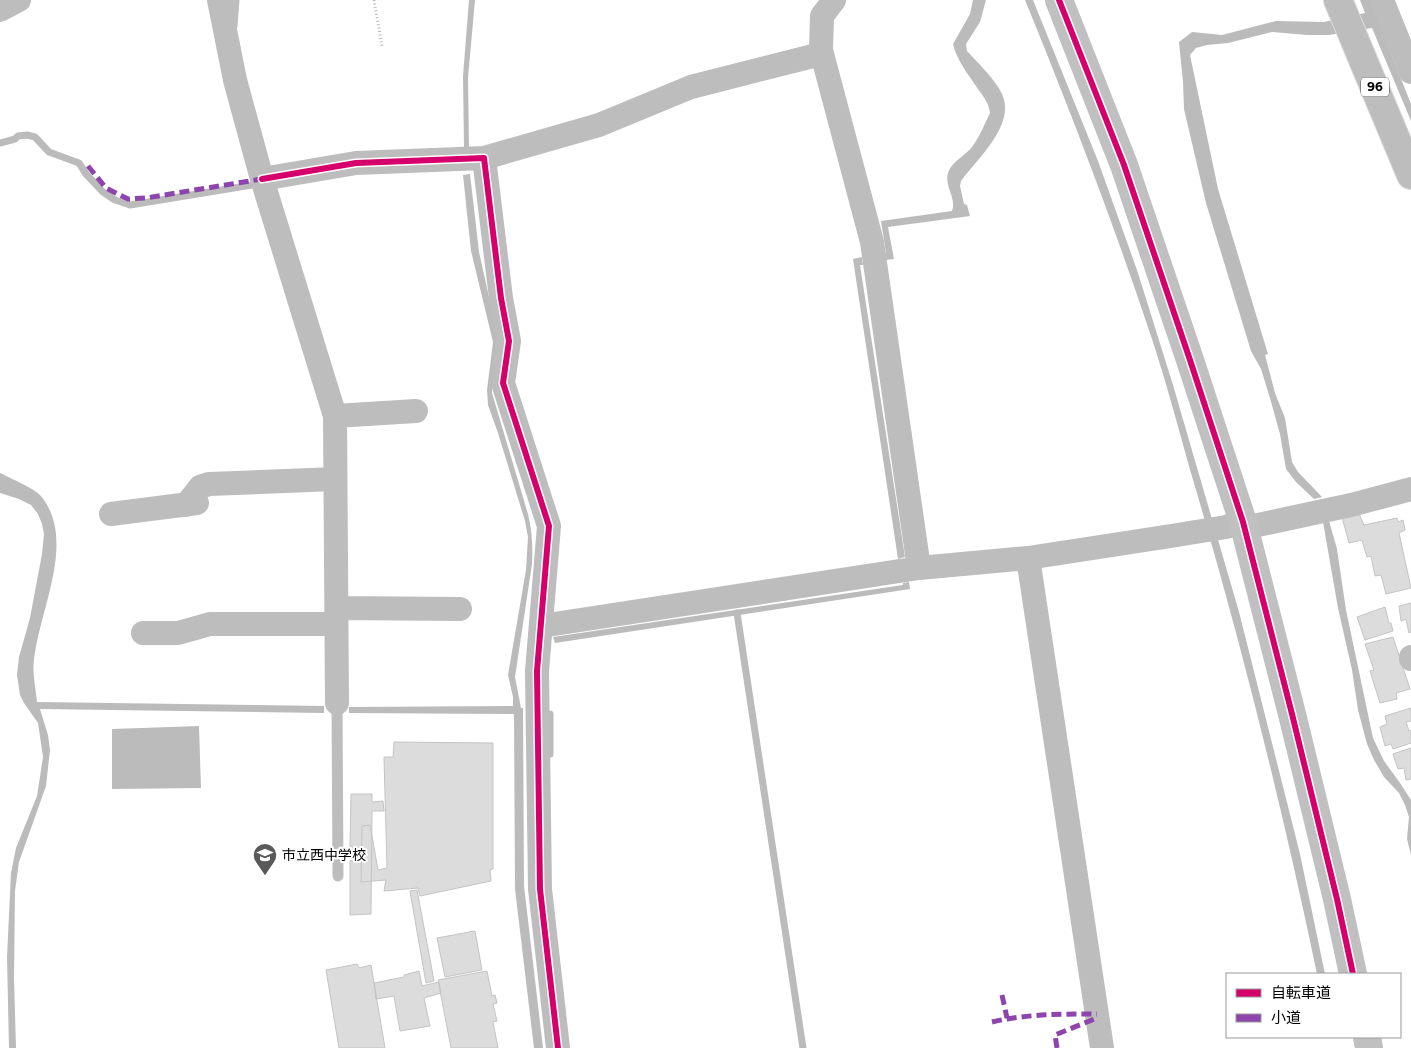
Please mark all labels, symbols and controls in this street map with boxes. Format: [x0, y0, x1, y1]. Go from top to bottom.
road number: 96 [1361, 77, 1389, 96]
school or university icon: 市立西中学校 [252, 842, 278, 876]
place label: 市立西中学校 [282, 846, 366, 864]
legend [1226, 973, 1401, 1038]
text: 自転車道 [1271, 983, 1331, 1002]
text: 小道 [1271, 1008, 1301, 1027]

